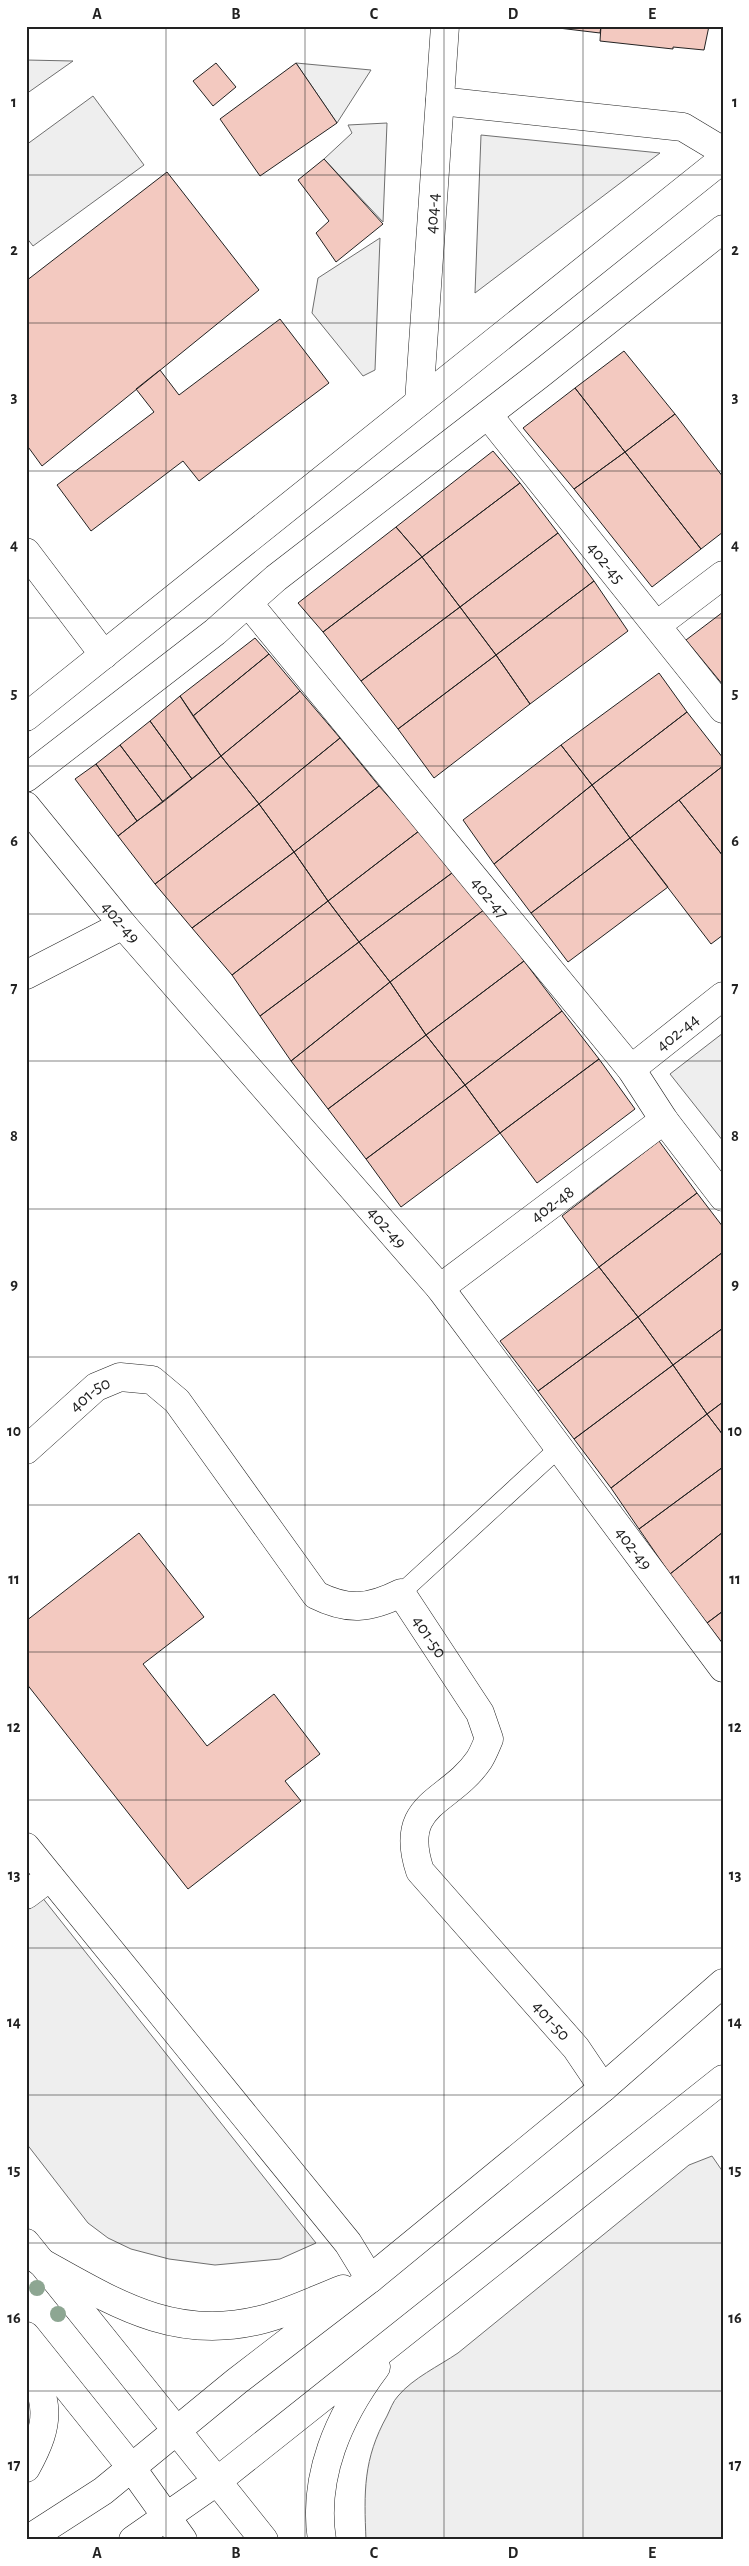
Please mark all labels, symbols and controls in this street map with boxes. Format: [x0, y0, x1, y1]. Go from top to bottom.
text: A [92, 6, 102, 22]
text: B [231, 6, 241, 22]
text: C [370, 6, 379, 22]
text: D [508, 6, 519, 22]
text: E [648, 6, 656, 22]
text: 1 [11, 94, 17, 110]
text: 1 [732, 94, 738, 110]
street label: 404-4 [423, 192, 443, 235]
text: 2 [10, 242, 18, 258]
text: 2 [731, 242, 739, 258]
text: 3 [11, 389, 18, 405]
text: 3 [732, 389, 739, 405]
text: 4 [10, 537, 18, 553]
text: 4 [731, 537, 739, 553]
street label: 402-45 [583, 539, 627, 588]
text: 5 [11, 685, 18, 701]
text: 5 [732, 685, 739, 701]
text: 6 [10, 833, 18, 849]
text: 6 [731, 833, 739, 849]
street label: 402-47 [467, 874, 512, 923]
street label: 402-49 [98, 898, 143, 947]
text: 7 [11, 980, 18, 996]
text: 7 [732, 980, 739, 996]
street label: 402-44 [653, 1011, 703, 1055]
text: 8 [10, 1128, 18, 1144]
text: 8 [731, 1128, 739, 1144]
street label: 402-48 [528, 1183, 578, 1227]
street label: 402-49 [363, 1204, 409, 1252]
text: 9 [10, 1276, 18, 1292]
text: 9 [731, 1276, 739, 1292]
street label: 401-50 [66, 1374, 113, 1416]
text: 10 [7, 1423, 21, 1439]
text: 10 [728, 1423, 742, 1439]
street label: 402-49 [611, 1524, 655, 1574]
text: 11 [8, 1571, 20, 1587]
text: 11 [729, 1571, 741, 1587]
street label: 401-50 [408, 1613, 449, 1662]
text: 12 [7, 1719, 21, 1735]
text: 12 [728, 1719, 742, 1735]
text: 13 [8, 1867, 20, 1883]
text: 13 [729, 1867, 741, 1883]
street label: 401-50 [529, 1997, 573, 2045]
text: 14 [7, 2014, 21, 2030]
text: 14 [728, 2014, 742, 2030]
text: 15 [8, 2162, 20, 2178]
text: 15 [729, 2162, 741, 2178]
text: 16 [7, 2310, 21, 2326]
text: 16 [728, 2310, 742, 2326]
text: 17 [8, 2457, 20, 2473]
text: 17 [729, 2457, 741, 2473]
text: A [92, 2545, 102, 2561]
text: B [231, 2545, 241, 2561]
text: C [370, 2545, 379, 2561]
text: D [508, 2545, 519, 2561]
text: E [648, 2545, 656, 2561]

